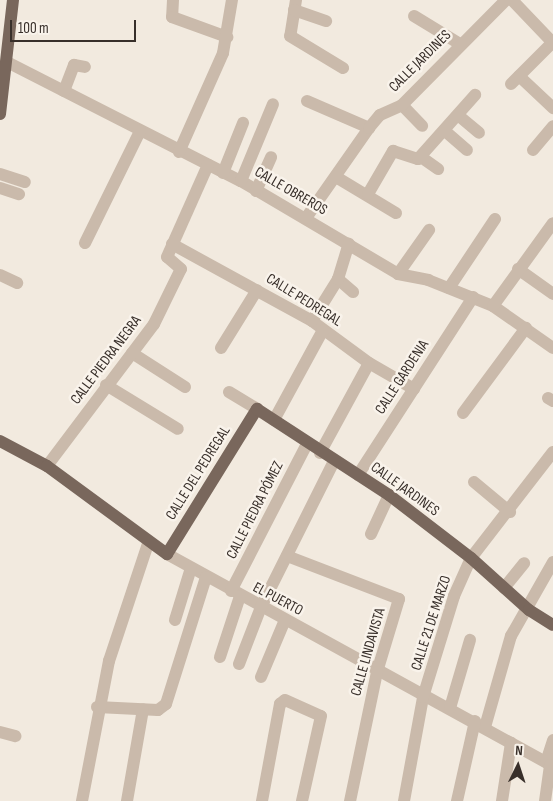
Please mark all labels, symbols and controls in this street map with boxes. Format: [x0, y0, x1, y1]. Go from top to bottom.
scale bar [12, 10, 139, 42]
text: 100 m [18, 19, 49, 38]
street label: CALLE JARDINES [385, 26, 455, 96]
street label: CALLE OBREROS [251, 163, 331, 219]
street label: CALLE PEDREGAL [263, 270, 345, 330]
street label: CALLE PIEDRA NEGRA [67, 312, 145, 408]
street label: CALLE GARDENIA [371, 336, 433, 418]
street label: CALLE DEL PEDREGAL [162, 423, 234, 523]
street label: CALLE PIEDRA PÓMEZ [223, 458, 287, 562]
street label: CALLE JARDINES [367, 458, 443, 520]
street label: CALLE 21 DE MARZO [407, 573, 455, 673]
street label: EL PUERTO [250, 578, 306, 620]
street label: CALLE LINDAVISTA [347, 606, 389, 698]
north arrow [493, 741, 543, 791]
text: N [515, 742, 523, 759]

